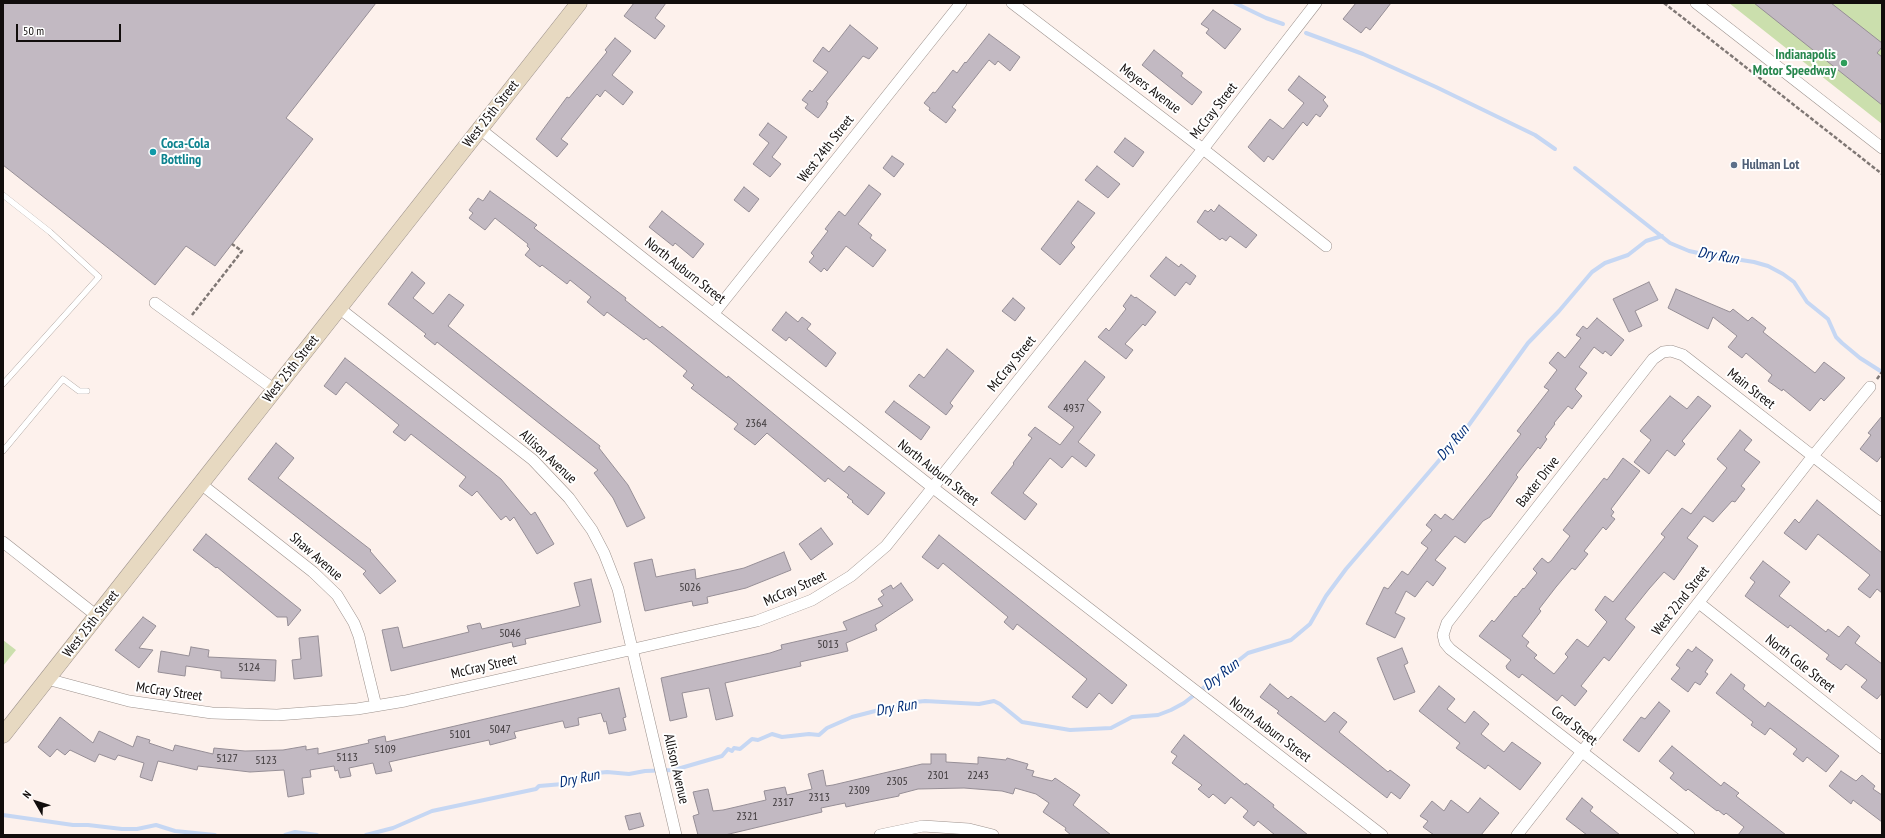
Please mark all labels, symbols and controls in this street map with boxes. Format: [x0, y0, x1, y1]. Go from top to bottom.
scale bar [18, 16, 123, 42]
text: 50 m [23, 23, 44, 38]
place label: Indianapolis Motor Speedway [1753, 47, 1836, 80]
marker: Indianapolis Motor Speedway [1839, 58, 1849, 68]
street label: Meyers Avenue [1116, 60, 1184, 118]
street label: West 25th Street [460, 77, 522, 151]
street label: McCray Street [1187, 80, 1241, 142]
street label: West 24th Street [795, 112, 857, 186]
place label: Coca-Cola Bottling [161, 136, 209, 168]
marker: Coca-Cola Bottling [148, 147, 158, 157]
place label: Hulman Lot [1742, 157, 1799, 173]
marker: Hulman Lot [1729, 160, 1739, 170]
street label: North Auburn Street [641, 234, 729, 308]
water label: Dry Run [1696, 244, 1740, 268]
street label: West 25th Street [260, 332, 322, 406]
street label: McCray Street [984, 333, 1040, 395]
street label: Main Street [1724, 365, 1778, 413]
house number: 4937 [1063, 402, 1085, 416]
house number: 2364 [745, 417, 767, 431]
water label: Dry Run [1433, 421, 1473, 465]
street label: Allison Avenue [516, 426, 580, 488]
street label: North Auburn Street [894, 436, 982, 510]
street label: Baxter Drive [1513, 453, 1563, 511]
street label: Shaw Avenue [286, 530, 346, 584]
street label: West 22nd Street [1649, 563, 1713, 639]
street label: McCray Street [761, 568, 829, 610]
house number: 5026 [679, 581, 701, 595]
street label: West 25th Street [60, 587, 122, 661]
house number: 5046 [499, 627, 521, 641]
street label: North Cole Street [1762, 632, 1838, 696]
house number: 5013 [817, 638, 839, 652]
street label: McCray Street [450, 651, 518, 683]
water label: Dry Run [1199, 655, 1243, 695]
house number: 5124 [238, 661, 260, 675]
street label: McCray Street [135, 679, 203, 705]
street label: North Auburn Street [1226, 694, 1314, 766]
water label: Dry Run [874, 696, 918, 720]
street label: Cord Street [1548, 703, 1600, 749]
house number: 5047 [489, 723, 511, 737]
house number: 5101 [449, 728, 471, 742]
street label: Allison Avenue [660, 732, 692, 806]
house number: 5109 [374, 743, 396, 757]
house number: 5113 [336, 751, 358, 765]
house number: 5127 [216, 752, 238, 766]
house number: 5123 [255, 754, 277, 768]
water label: Dry Run [557, 766, 601, 792]
house number: 2301 [927, 769, 949, 783]
house number: 2243 [967, 769, 989, 783]
house number: 2305 [886, 775, 908, 789]
north arrow [16, 782, 56, 822]
house number: 2309 [848, 784, 870, 798]
text: N [19, 788, 34, 801]
house number: 2313 [808, 791, 830, 805]
house number: 2317 [772, 796, 794, 810]
house number: 2321 [736, 810, 758, 824]

